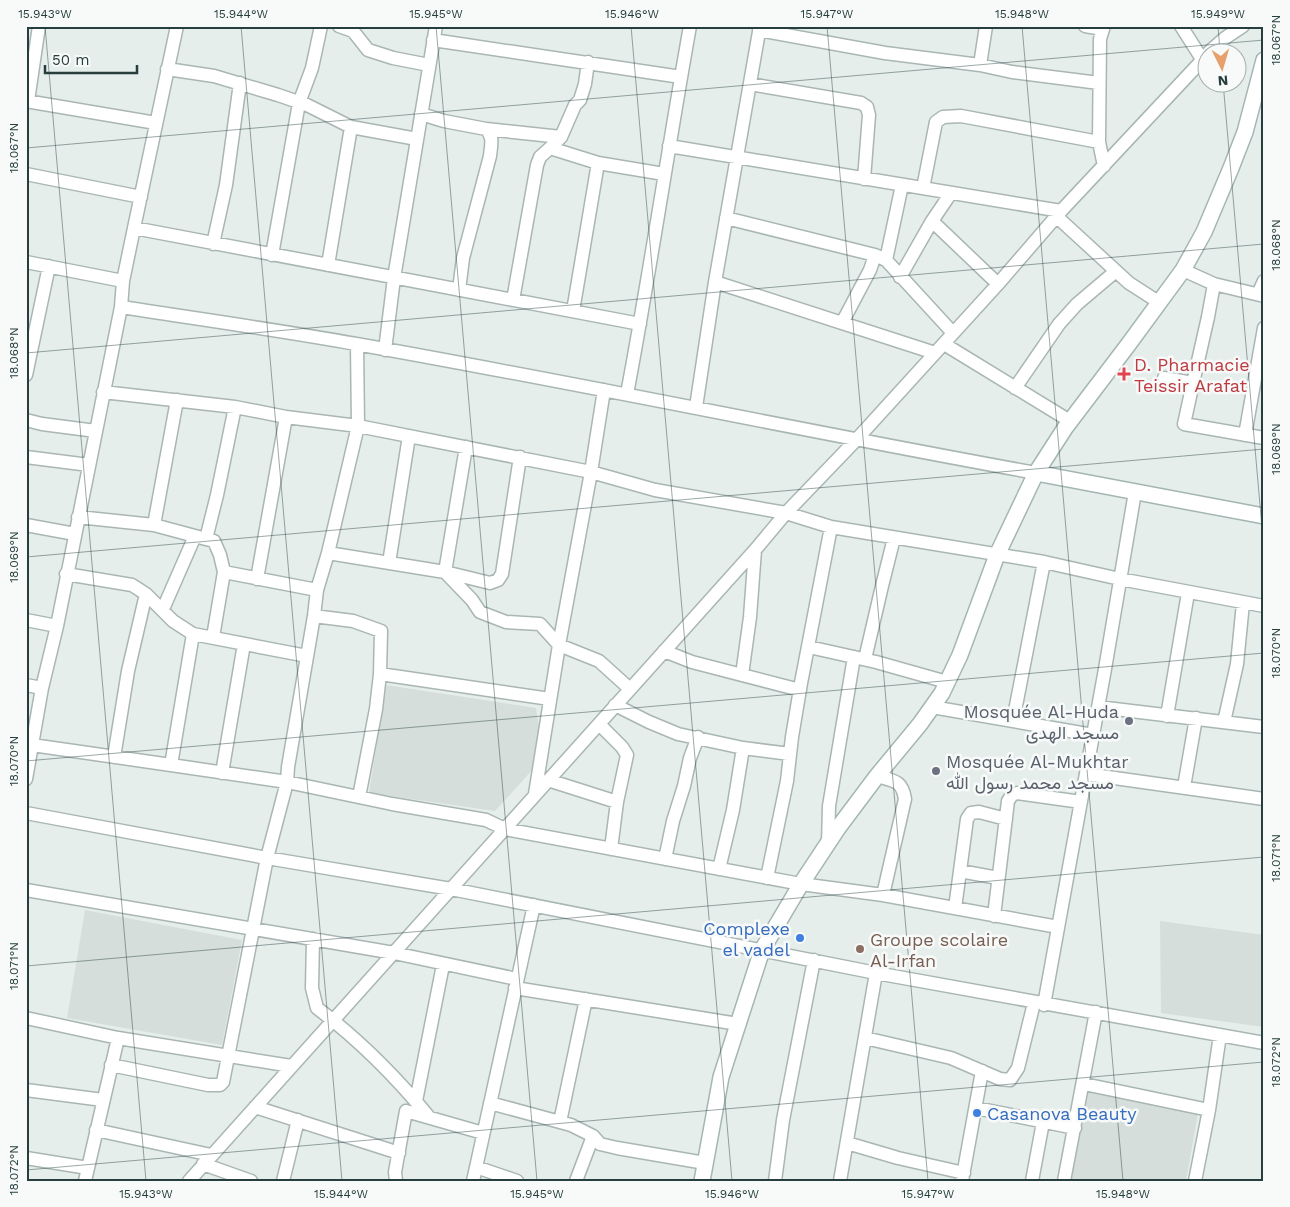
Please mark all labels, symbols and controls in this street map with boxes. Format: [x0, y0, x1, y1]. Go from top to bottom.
text: 15.943°W [18, 7, 72, 21]
text: 15.944°W [214, 7, 268, 21]
text: 15.945°W [409, 7, 463, 21]
text: 15.946°W [605, 7, 659, 21]
text: 15.947°W [801, 7, 854, 21]
text: 15.948°W [995, 7, 1049, 21]
text: 15.949°W [1191, 7, 1245, 21]
text: 18.067°N [1269, 15, 1283, 65]
scale bar [45, 42, 138, 74]
north arrow [1198, 42, 1248, 92]
text: 50 m [52, 51, 89, 69]
text: N [1217, 73, 1229, 89]
text: 18.067°N [7, 123, 21, 173]
text: 18.068°N [1269, 219, 1283, 271]
text: 18.068°N [7, 327, 21, 379]
place label: D. Pharmacie Teissir Arafat [1134, 354, 1250, 396]
marker: D. Pharmacie Teissir Arafat [1118, 368, 1130, 380]
text: 18.069°N [1269, 423, 1283, 475]
text: 18.069°N [7, 531, 21, 583]
text: 18.070°N [1269, 628, 1283, 678]
place label: Mosquée Al-Huda مسجد الهدى [963, 701, 1119, 744]
marker: Mosquée Al-Huda مسجد الهدى [1123, 715, 1135, 727]
text: 18.070°N [7, 736, 21, 786]
place label: Mosquée Al-Mukhtar مسجد محمد رسول الله [946, 751, 1129, 794]
marker: Mosquée Al-Mukhtar مسجد محمد رسول الله [930, 765, 942, 777]
text: 18.071°N [1269, 834, 1283, 882]
place label: Complexe el vadel [703, 918, 790, 960]
place label: Groupe scolaire Al-Irfan [870, 929, 1008, 971]
marker: Complexe el vadel [794, 932, 806, 944]
text: 18.071°N [7, 942, 21, 990]
marker: Groupe scolaire Al-Irfan [854, 943, 866, 955]
text: 18.072°N [1269, 1037, 1283, 1087]
place label: Casanova Beauty [987, 1103, 1137, 1124]
marker: Casanova Beauty [971, 1107, 983, 1119]
text: 18.072°N [7, 1145, 21, 1195]
text: 15.943°W [119, 1187, 173, 1201]
text: 15.944°W [314, 1187, 368, 1201]
text: 15.945°W [510, 1187, 564, 1201]
text: 15.946°W [705, 1187, 759, 1201]
text: 15.947°W [902, 1187, 955, 1201]
text: 15.948°W [1096, 1187, 1150, 1201]

